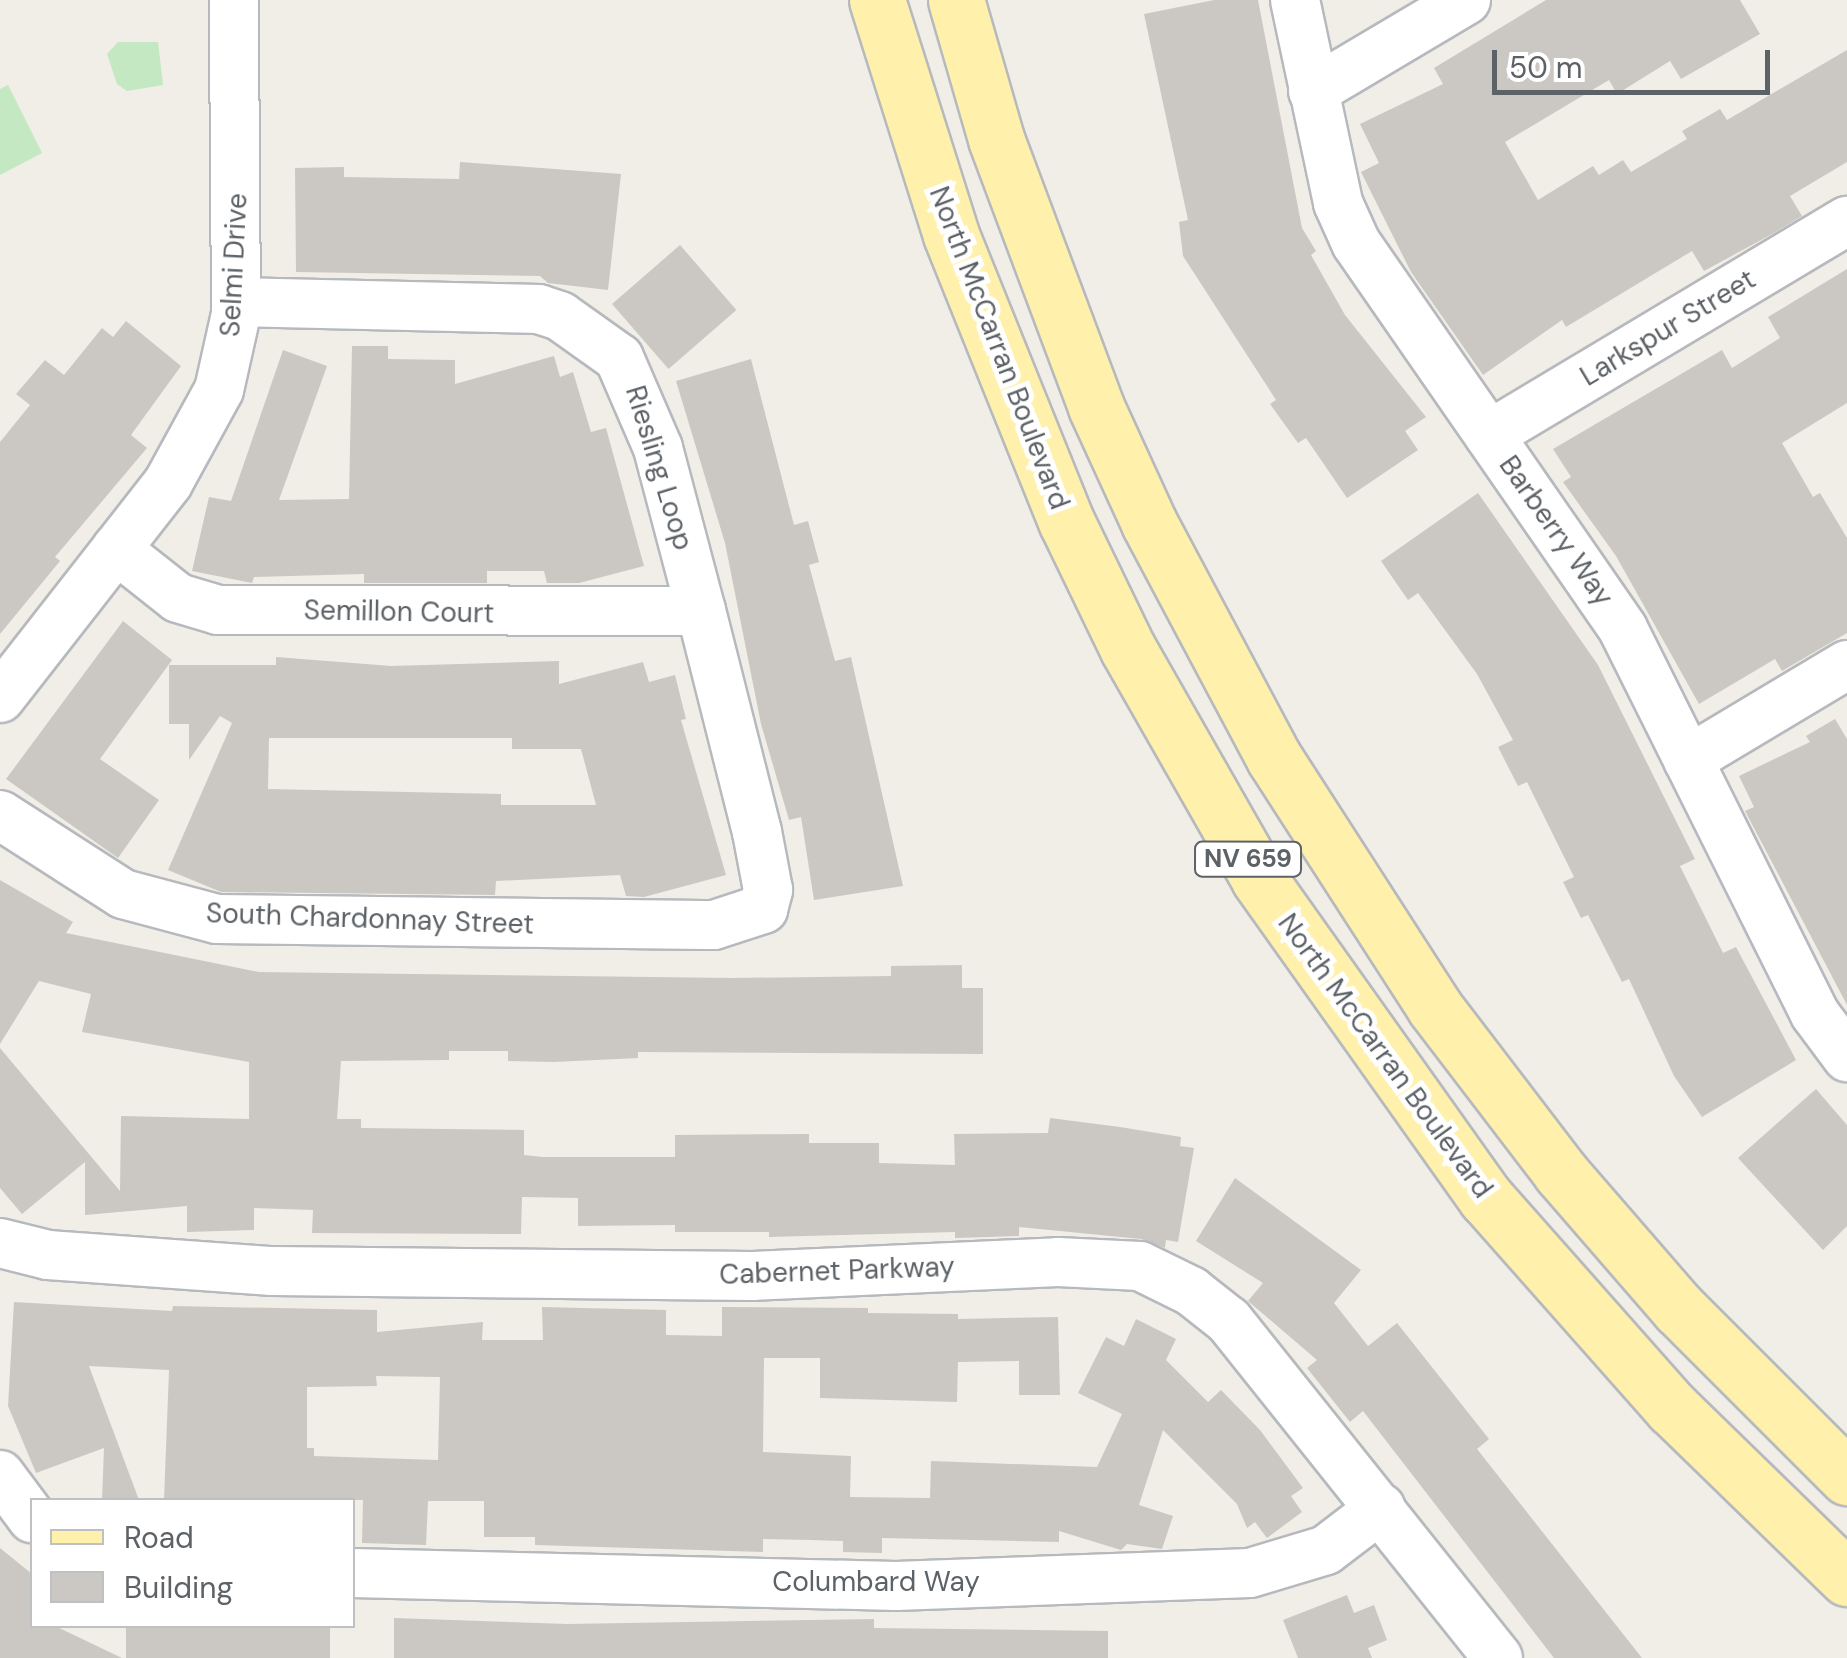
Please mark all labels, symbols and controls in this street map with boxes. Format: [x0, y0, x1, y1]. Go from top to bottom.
scale bar [1497, 30, 1774, 92]
text: 50 m [1509, 48, 1583, 87]
street label: North McCarran Boulevard [922, 182, 1076, 514]
street label: Selmi Drive [213, 192, 255, 338]
street label: Larkspur Street [1574, 262, 1762, 394]
street label: Riesling Loop [618, 382, 700, 554]
street label: Barberry Way [1492, 449, 1620, 613]
street label: Semillon Court [303, 594, 495, 630]
road number: NV 659 [1193, 839, 1303, 879]
street label: South Chardonnay Street [205, 896, 535, 942]
street label: North McCarran Boulevard [1271, 907, 1499, 1205]
street label: Cabernet Parkway [719, 1250, 955, 1292]
legend [30, 1498, 355, 1628]
text: Road [124, 1518, 194, 1557]
street label: Columbard Way [772, 1565, 980, 1599]
text: Building [124, 1568, 233, 1607]

